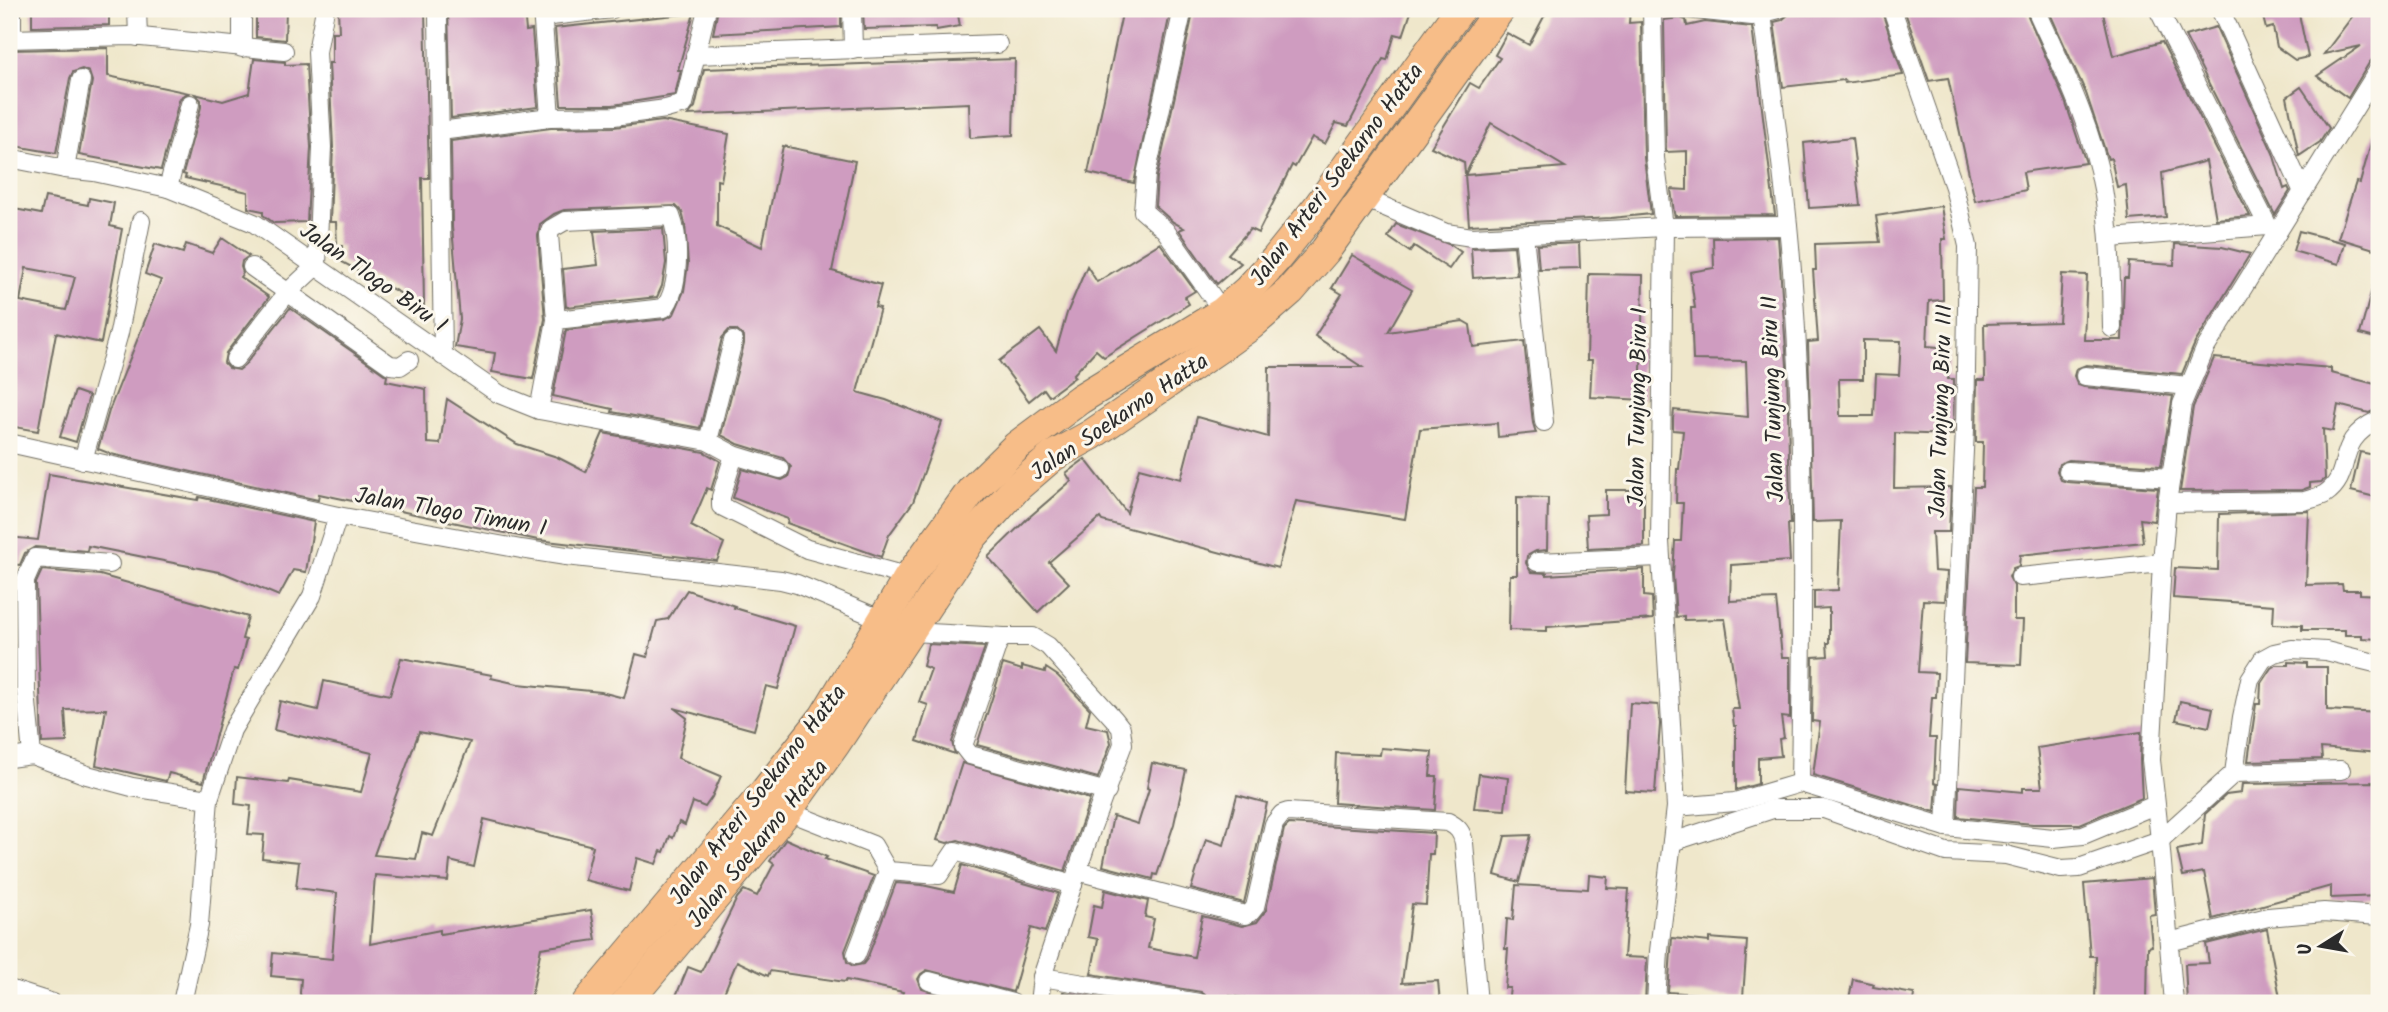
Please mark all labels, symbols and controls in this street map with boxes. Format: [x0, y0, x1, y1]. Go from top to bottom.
street label: Jalan Arteri Soekarno Hatta [1242, 56, 1434, 294]
street label: Jalan Tlogo Biru I [291, 214, 454, 343]
street label: Jalan Tunjung Biru II [1752, 295, 1796, 503]
street label: Jalan Tunjung Biru III [1920, 304, 1964, 519]
street label: Jalan Tunjung Biru I [1619, 307, 1659, 507]
street label: Jalan Soekarno Hatta [1024, 344, 1217, 491]
street label: Jalan Tlogo Timun I [352, 478, 549, 548]
street label: Jalan Arteri Soekarno Hatta [661, 677, 856, 913]
street label: Jalan Soekarno Hatta [679, 752, 838, 937]
north arrow [2286, 911, 2356, 981]
text: U [2290, 940, 2322, 957]

